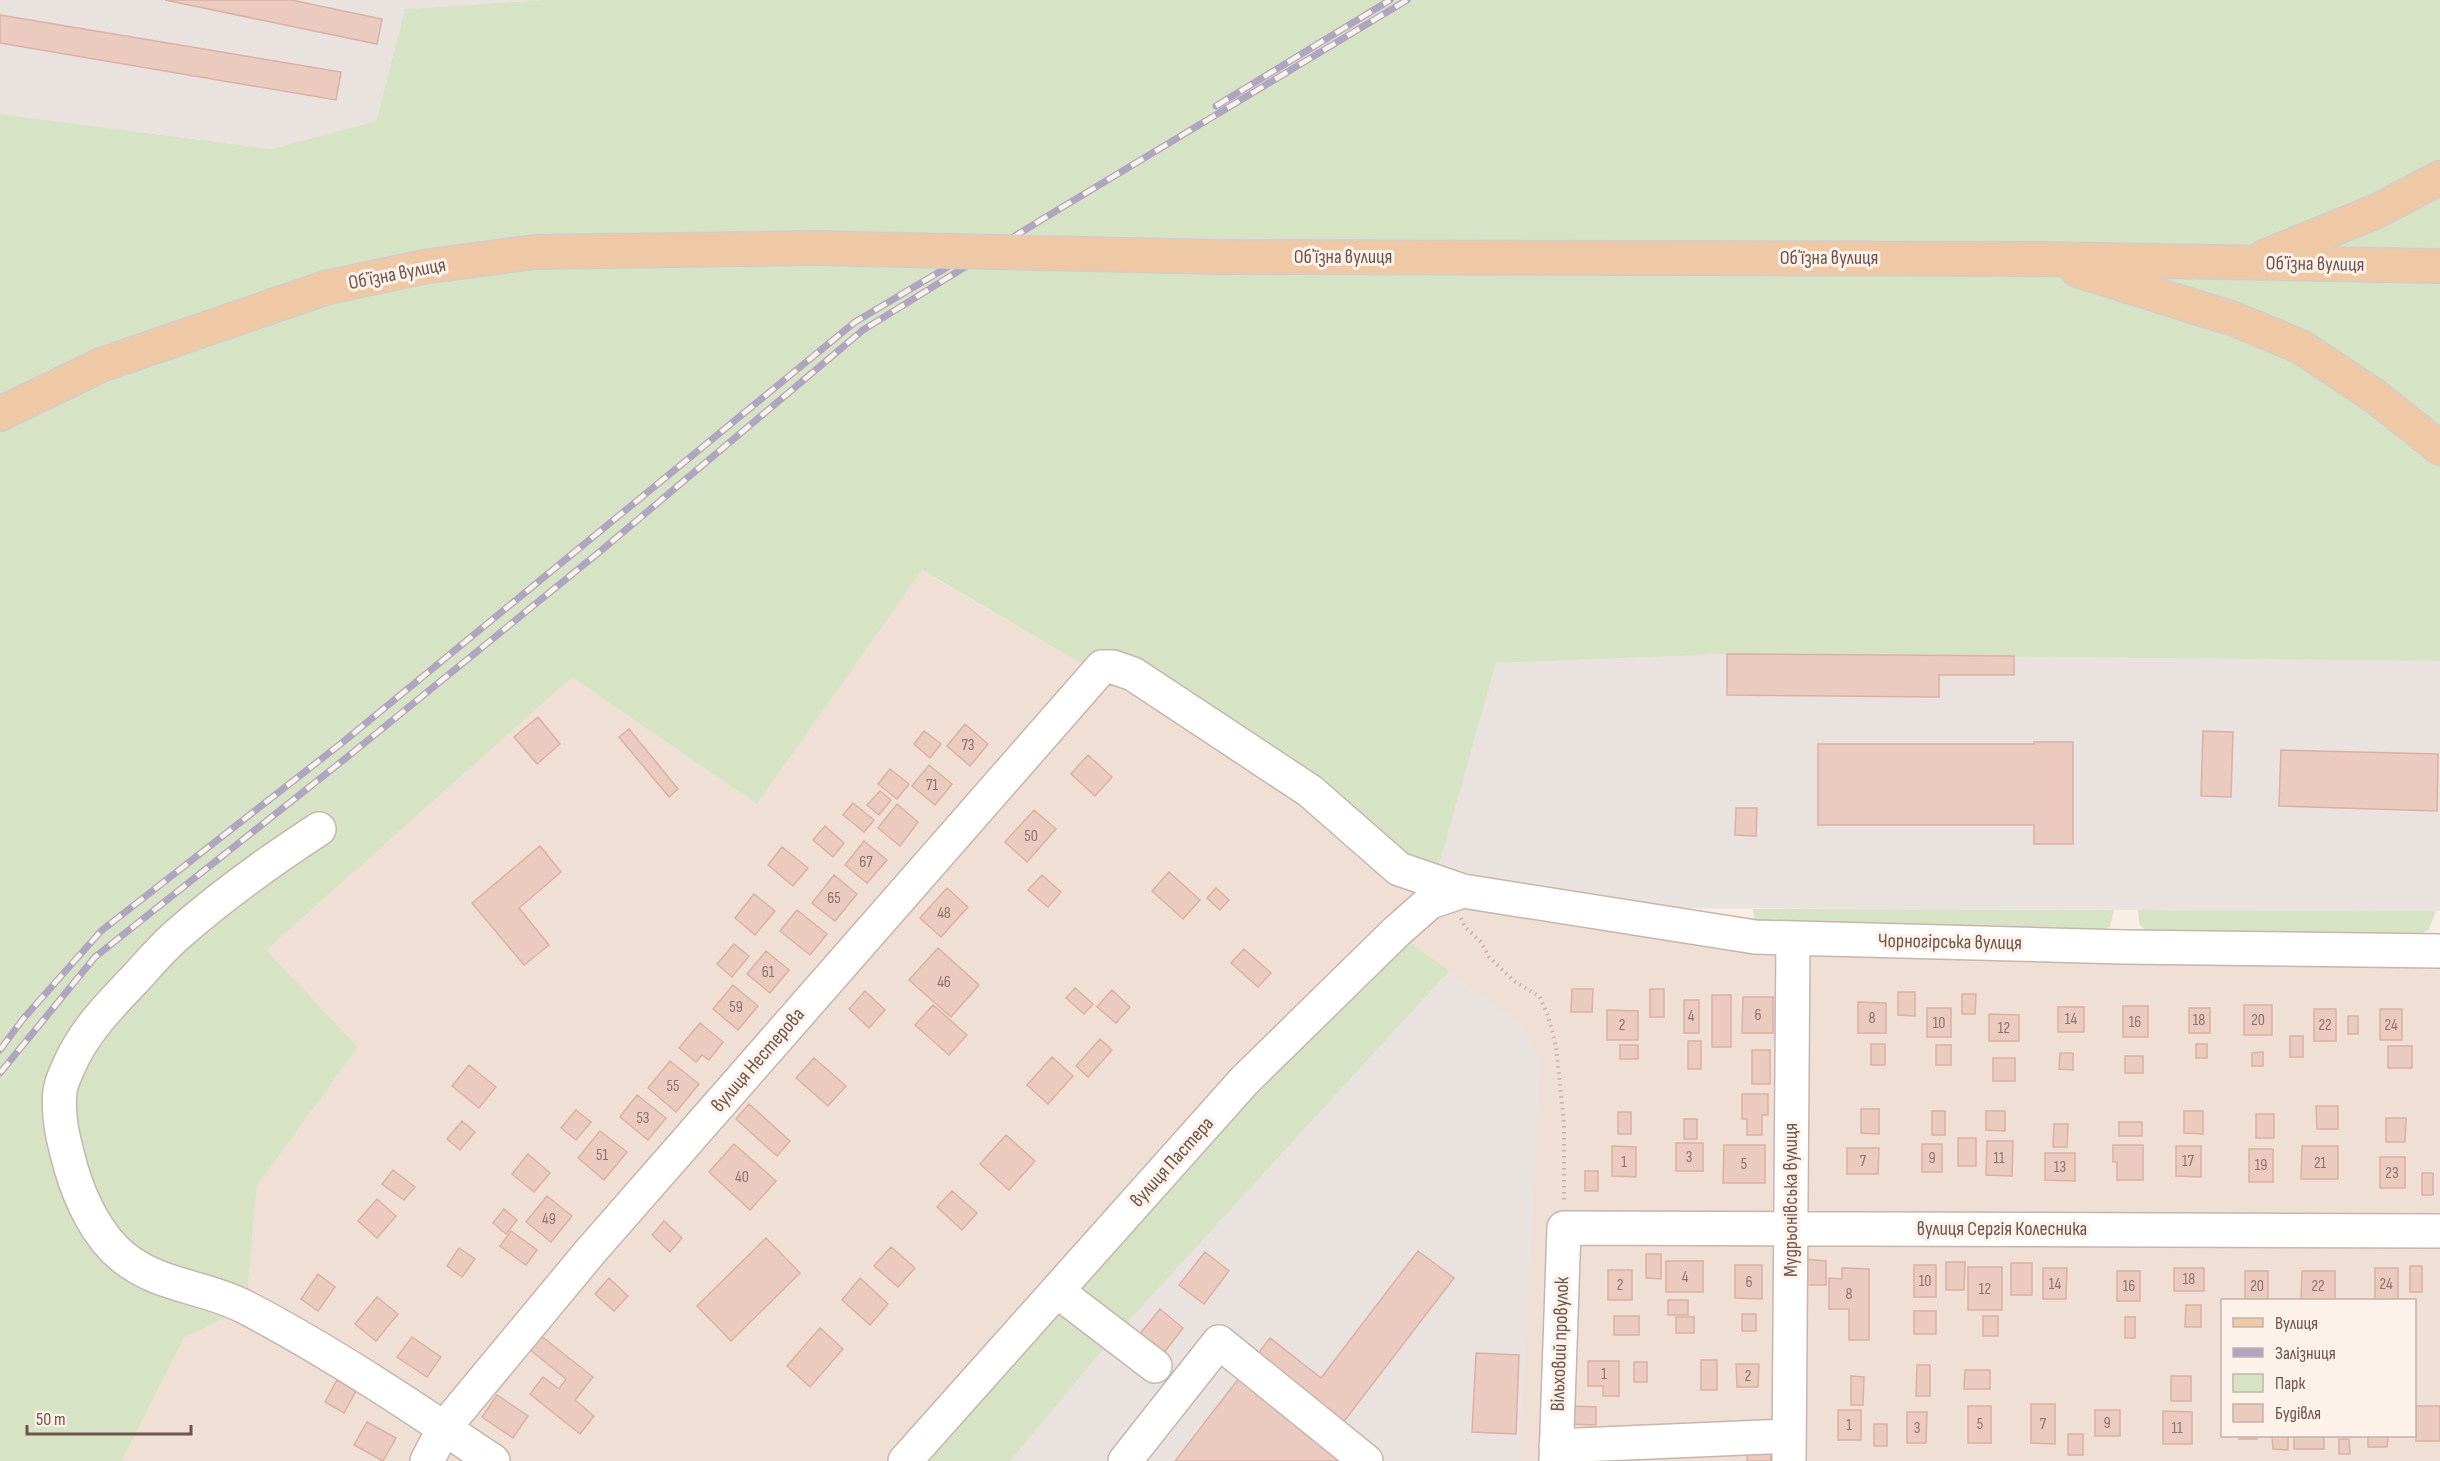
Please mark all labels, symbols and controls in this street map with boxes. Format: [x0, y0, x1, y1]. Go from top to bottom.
street label: Обʼїзна вулиця [1294, 245, 1392, 269]
street label: Обʼїзна вулиця [1780, 246, 1878, 270]
street label: Обʼїзна вулиця [2265, 251, 2365, 277]
street label: Обʼїзна вулиця [346, 253, 448, 295]
house number: 73 [961, 736, 975, 755]
house number: 71 [926, 776, 938, 795]
house number: 50 [1024, 827, 1038, 846]
house number: 67 [859, 853, 873, 872]
house number: 65 [827, 889, 841, 908]
house number: 48 [937, 904, 951, 923]
street label: Чорногірська вулиця [1878, 929, 2022, 955]
house number: 61 [762, 963, 775, 982]
house number: 46 [937, 973, 951, 992]
house number: 59 [729, 998, 743, 1017]
street label: вулиця Нестерова [706, 1003, 810, 1117]
house number: 6 [1754, 1006, 1762, 1025]
house number: 4 [1688, 1007, 1695, 1026]
house number: 8 [1868, 1009, 1876, 1028]
house number: 14 [2065, 1010, 2077, 1029]
house number: 18 [2193, 1011, 2205, 1030]
house number: 20 [2251, 1011, 2265, 1030]
house number: 16 [2129, 1013, 2141, 1032]
house number: 10 [1933, 1014, 1945, 1033]
house number: 2 [1619, 1016, 1625, 1035]
house number: 22 [2318, 1016, 2332, 1035]
house number: 24 [2384, 1016, 2398, 1035]
house number: 12 [1998, 1019, 2010, 1038]
house number: 55 [667, 1077, 679, 1096]
house number: 53 [636, 1109, 650, 1128]
street label: вулиця Пастера [1125, 1112, 1219, 1212]
street label: Мудрьонівська вулиця [1779, 1123, 1803, 1277]
house number: 51 [596, 1146, 608, 1165]
house number: 3 [1686, 1148, 1692, 1167]
house number: 9 [1928, 1149, 1936, 1168]
house number: 11 [1993, 1149, 2005, 1168]
house number: 7 [1860, 1152, 1867, 1171]
house number: 17 [2182, 1152, 2195, 1171]
house number: 1 [1621, 1153, 1627, 1172]
house number: 21 [2314, 1154, 2327, 1173]
house number: 5 [1741, 1155, 1747, 1174]
house number: 19 [2255, 1156, 2267, 1175]
house number: 13 [2054, 1158, 2066, 1177]
house number: 23 [2385, 1164, 2399, 1183]
house number: 40 [735, 1168, 749, 1187]
house number: 49 [542, 1210, 556, 1229]
street label: вулиця Сергія Колесника [1917, 1217, 2087, 1241]
house number: 4 [1682, 1268, 1689, 1287]
house number: 18 [2183, 1270, 2195, 1289]
house number: 10 [1919, 1272, 1931, 1291]
house number: 6 [1745, 1273, 1753, 1292]
house number: 14 [2049, 1275, 2061, 1294]
house number: 24 [2379, 1275, 2393, 1294]
street label: Вільховий провулок [1546, 1276, 1574, 1412]
house number: 2 [1617, 1276, 1623, 1295]
house number: 16 [2123, 1277, 2135, 1296]
house number: 20 [2250, 1277, 2264, 1296]
house number: 22 [2311, 1277, 2325, 1296]
house number: 12 [1979, 1280, 1991, 1299]
house number: 8 [1845, 1285, 1853, 1304]
legend [2221, 1299, 2416, 1437]
text: Вулиця [2275, 1313, 2318, 1334]
text: Залізниця [2275, 1343, 2336, 1364]
house number: 1 [1601, 1365, 1607, 1384]
house number: 2 [1745, 1367, 1751, 1386]
text: Парк [2275, 1373, 2306, 1394]
scale bar [27, 1398, 190, 1436]
text: Будівля [2275, 1403, 2321, 1424]
text: 50 m [36, 1409, 66, 1430]
house number: 9 [2103, 1414, 2111, 1433]
house number: 5 [1977, 1415, 1983, 1434]
house number: 7 [2040, 1415, 2047, 1434]
house number: 1 [1846, 1416, 1852, 1435]
house number: 3 [1914, 1419, 1920, 1438]
house number: 11 [2171, 1419, 2183, 1438]

